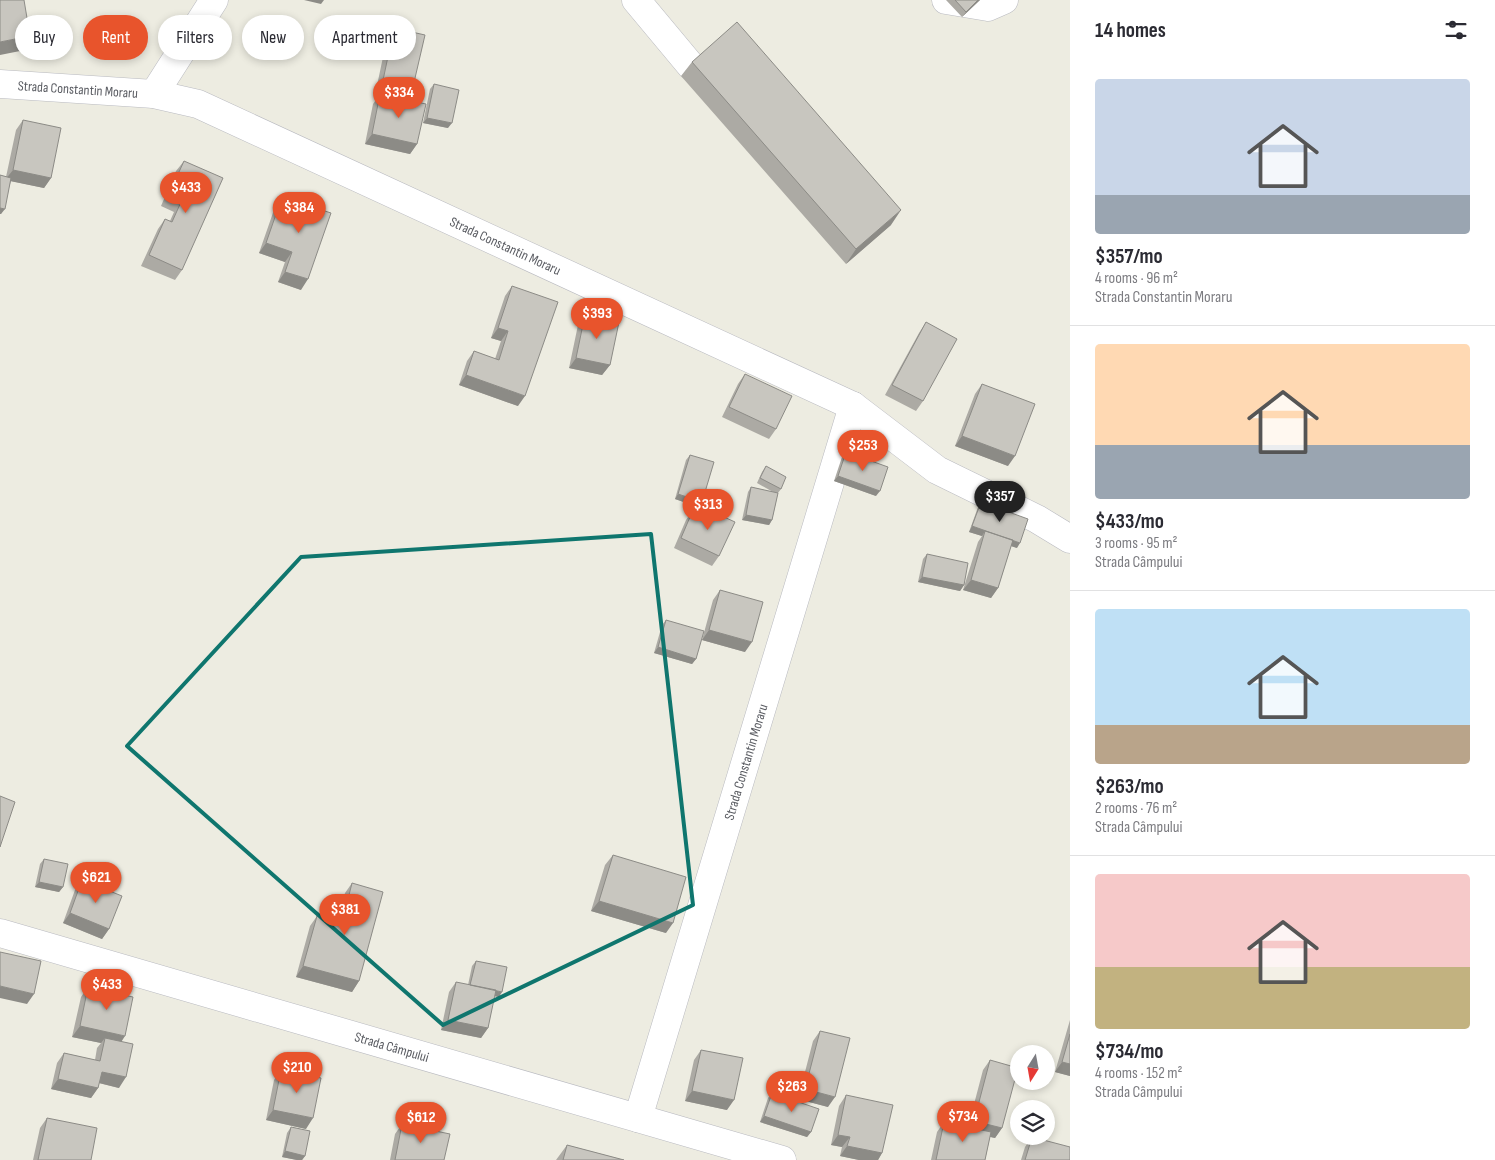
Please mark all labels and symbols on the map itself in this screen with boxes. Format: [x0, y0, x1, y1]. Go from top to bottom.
pin: $334 [369, 76, 429, 119]
street label: Strada Constantin Moraru [17, 77, 139, 102]
pin: $433 [156, 172, 216, 214]
pin: $384 [269, 192, 329, 234]
street label: Strada Constantin Moraru [447, 213, 564, 279]
pin: $393 [567, 298, 627, 340]
pin: $253 [833, 430, 893, 472]
pin: $357 [970, 480, 1030, 523]
pin: $313 [678, 488, 738, 531]
street label: Strada Constantin Moraru [720, 702, 772, 822]
pin: $621 [66, 862, 126, 904]
pin: $381 [315, 894, 375, 936]
pin: $433 [77, 968, 137, 1011]
street label: Strada Câmpului [353, 1028, 431, 1066]
north arrow [1010, 1045, 1055, 1090]
pin: $210 [267, 1052, 327, 1094]
pin: $263 [762, 1070, 822, 1113]
pin: $734 [933, 1100, 993, 1143]
pin: $612 [391, 1102, 451, 1144]

